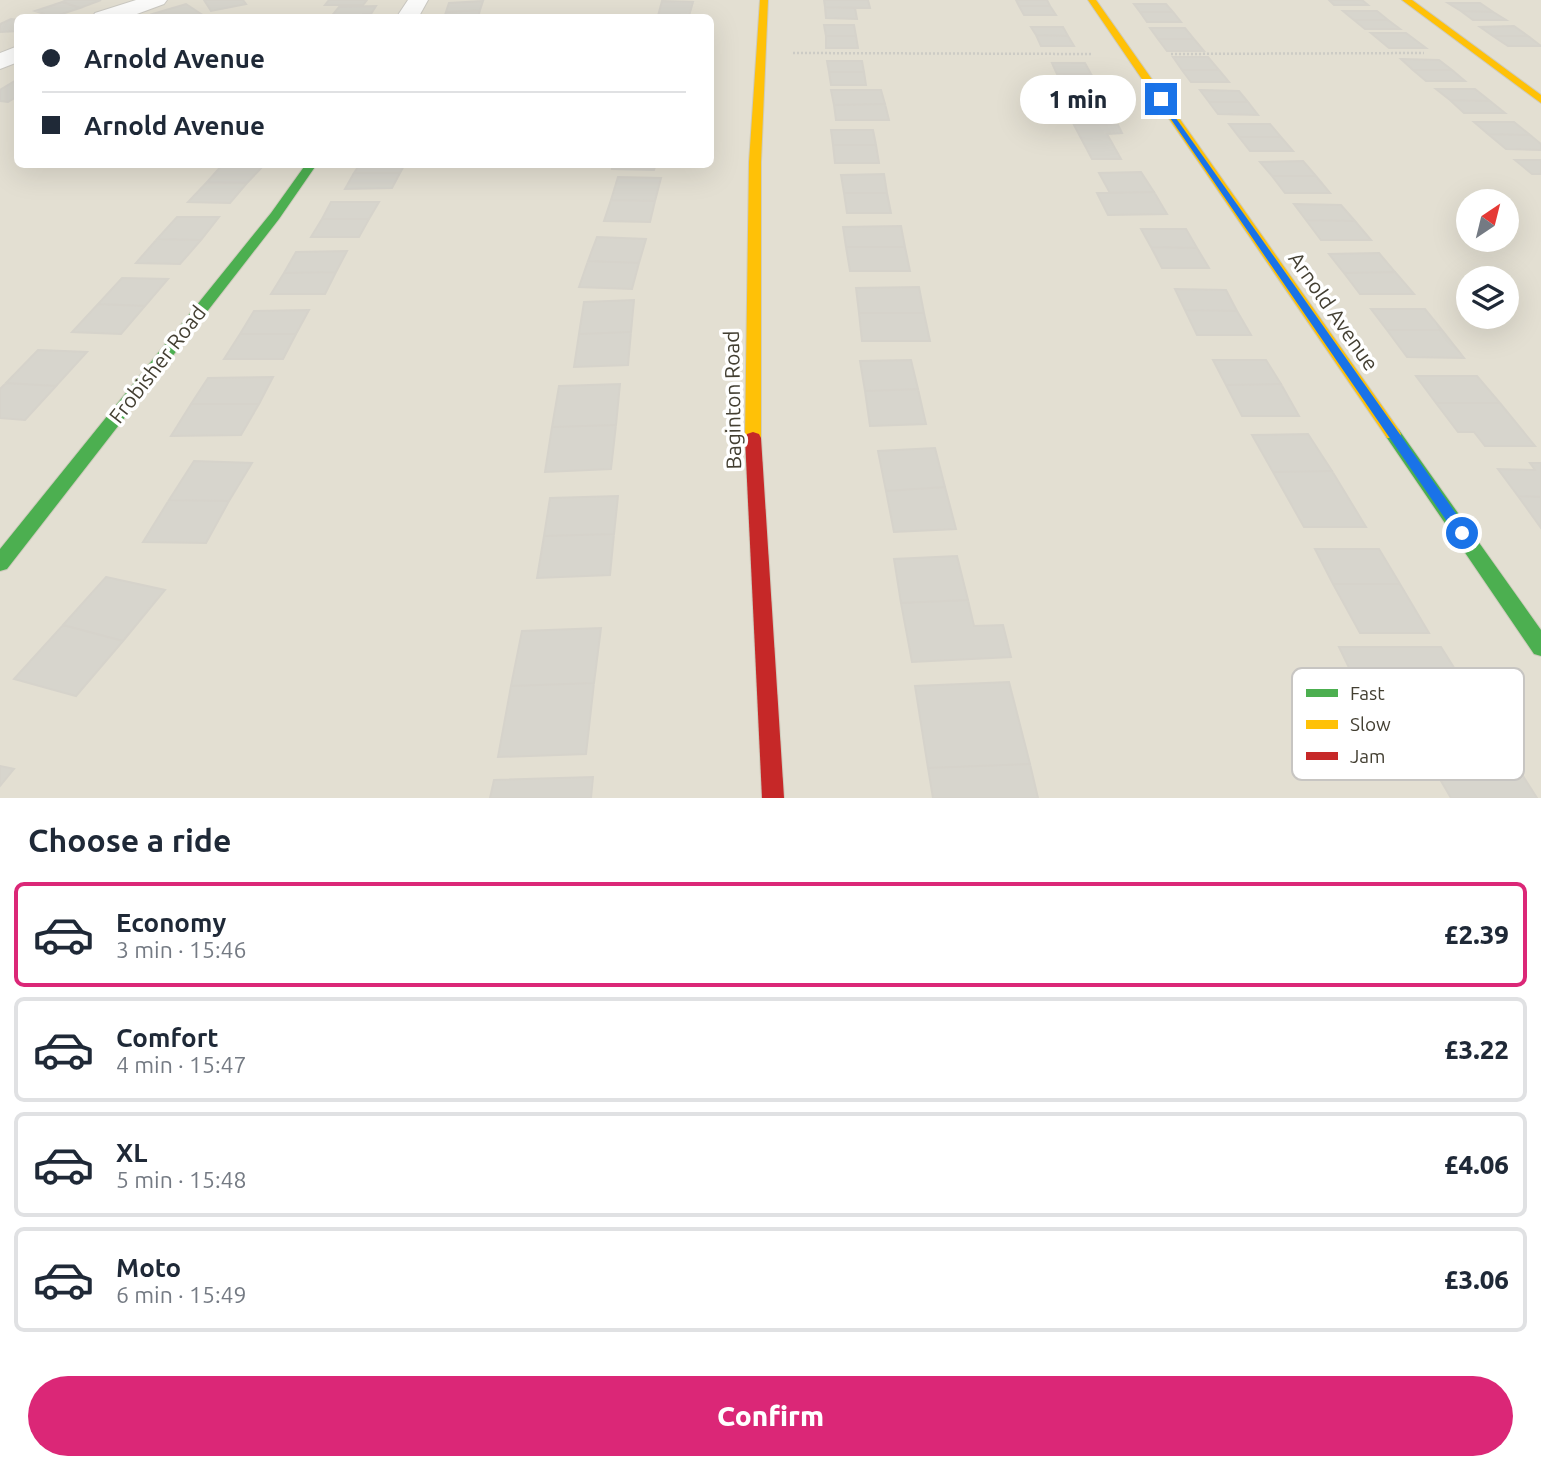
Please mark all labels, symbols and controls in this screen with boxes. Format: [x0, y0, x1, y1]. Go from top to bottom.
text: Arnold Avenue [84, 44, 265, 73]
callout: 1 min [1021, 74, 1136, 124]
route end [1145, 83, 1177, 115]
text: 1 min [1049, 87, 1107, 112]
text: Arnold Avenue [84, 111, 265, 140]
north arrow [1456, 189, 1519, 252]
map controls [1456, 189, 1519, 329]
street label: Arnold Avenue [1284, 247, 1384, 375]
button: layers [1456, 266, 1519, 329]
street label: Frobisher Road [104, 301, 210, 427]
street label: Baginton Road [719, 330, 745, 470]
route start [1446, 517, 1478, 549]
legend [1292, 668, 1524, 780]
text: Fast [1350, 682, 1385, 704]
text: Slow [1350, 713, 1391, 735]
text: Jam [1350, 745, 1386, 767]
text: Choose a ride [28, 822, 231, 858]
icon: car [32, 903, 95, 966]
text: Economy [116, 908, 226, 937]
text: £2.39 [1444, 920, 1509, 949]
text: 3 min · 15:46 [116, 937, 247, 962]
icon: car [32, 1018, 95, 1081]
text: Comfort [116, 1023, 219, 1052]
text: £3.22 [1444, 1035, 1509, 1064]
text: 4 min · 15:47 [116, 1052, 247, 1077]
icon: car [32, 1133, 95, 1196]
text: XL [116, 1138, 147, 1167]
text: £4.06 [1444, 1150, 1509, 1179]
text: 5 min · 15:48 [116, 1167, 247, 1192]
icon: car [32, 1248, 95, 1311]
text: Moto [116, 1253, 181, 1282]
text: £3.06 [1444, 1265, 1509, 1294]
text: 6 min · 15:49 [116, 1282, 247, 1307]
button: Confirm [28, 1376, 1513, 1456]

